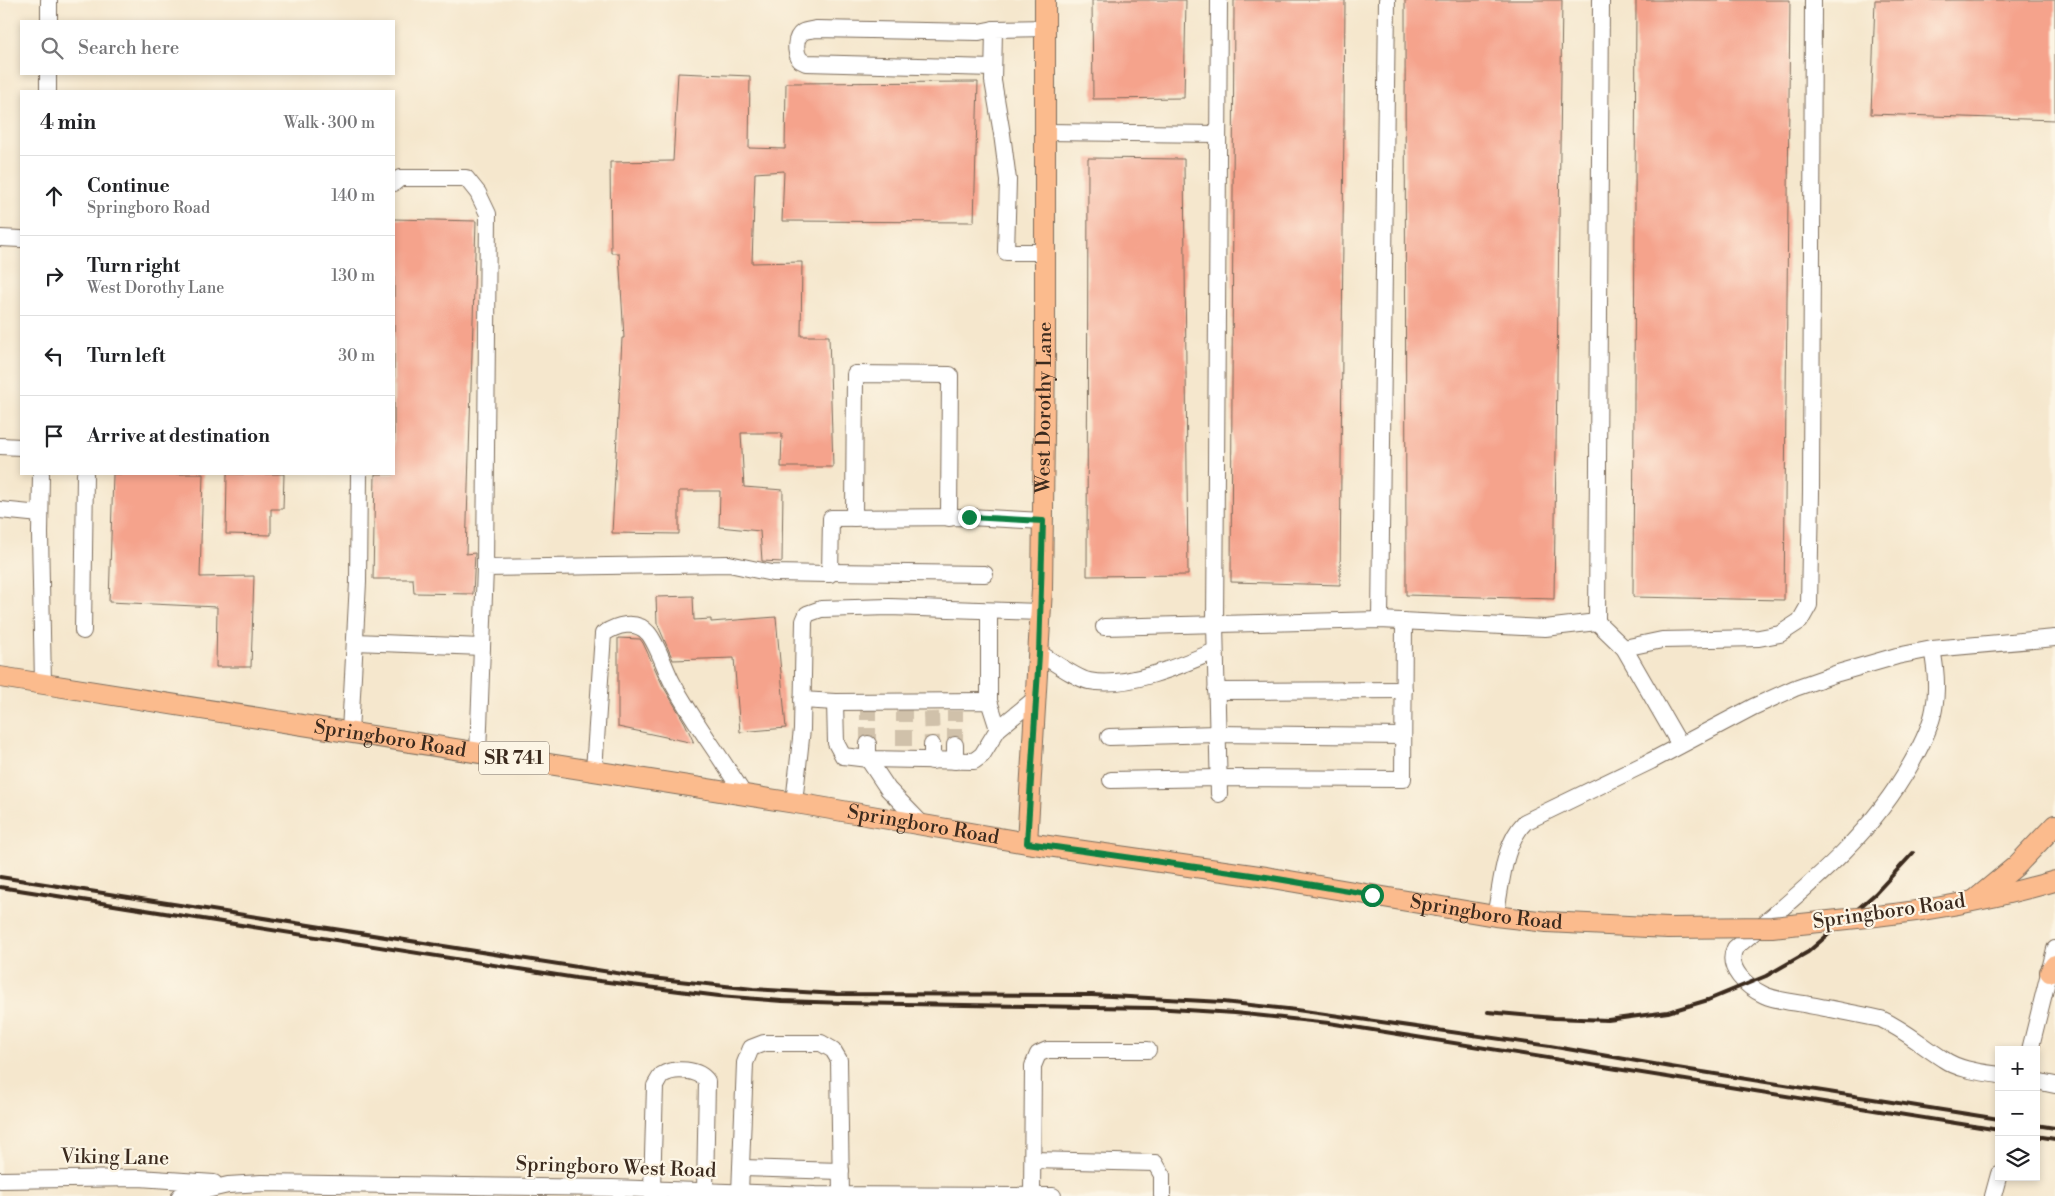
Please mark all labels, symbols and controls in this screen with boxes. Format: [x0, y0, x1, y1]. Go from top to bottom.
search box [20, 20, 395, 75]
icon: search [38, 34, 66, 62]
text: Search here [78, 36, 179, 60]
text: 4 min [40, 110, 96, 136]
text: Walk · 300 m [284, 113, 375, 133]
text: Continue [87, 174, 170, 198]
icon: ahead [40, 182, 68, 210]
text: 140 m [331, 186, 375, 206]
text: Springboro Road [87, 198, 210, 218]
text: Turn right [87, 254, 180, 278]
icon: right [40, 262, 68, 290]
text: 130 m [331, 266, 375, 286]
text: West Dorothy Lane [87, 278, 224, 298]
street label: West Dorothy Lane [1031, 322, 1058, 494]
icon: left [40, 342, 68, 370]
text: Turn left [87, 344, 166, 368]
text: 30 m [338, 346, 375, 366]
icon: arrive [40, 422, 68, 450]
text: Arrive at destination [87, 424, 270, 448]
route end [958, 506, 981, 529]
street label: Springboro Road [312, 714, 469, 763]
road number: SR 741 [479, 741, 549, 774]
street label: Springboro Road [845, 800, 1002, 851]
route start [1361, 884, 1384, 907]
street label: Springboro Road [1408, 889, 1564, 935]
street label: Springboro Road [1811, 889, 1967, 935]
map controls [1995, 1046, 2040, 1181]
button: + [1995, 1046, 2040, 1091]
button: − [1995, 1091, 2040, 1136]
button: layers [1995, 1136, 2040, 1181]
street label: Viking Lane [59, 1145, 170, 1171]
street label: Springboro West Road [515, 1152, 717, 1184]

